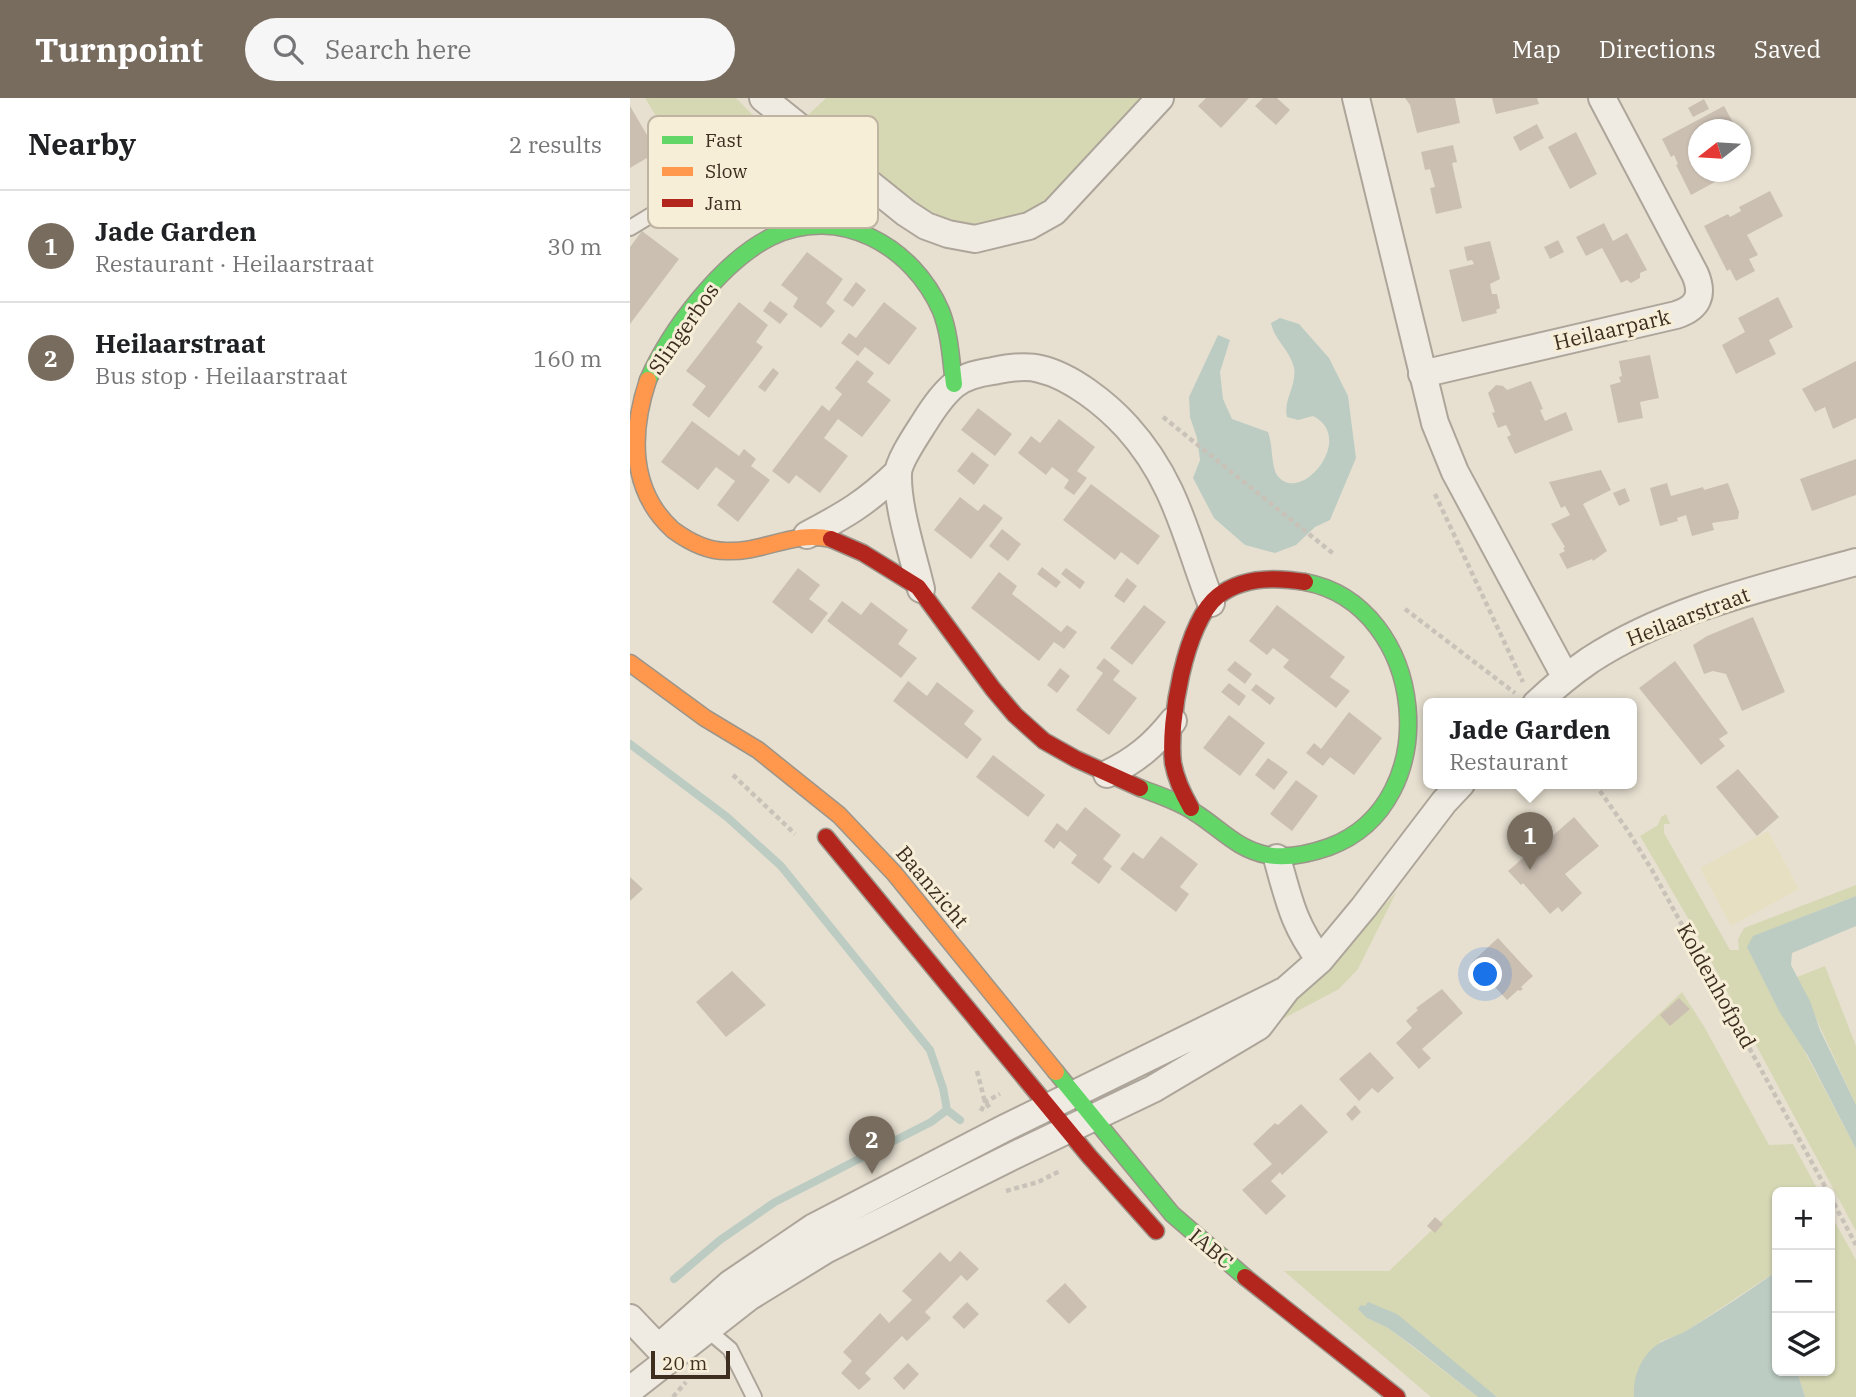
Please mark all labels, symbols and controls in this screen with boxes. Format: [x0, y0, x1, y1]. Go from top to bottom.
search box [245, 18, 735, 81]
text: Turnpoint [35, 28, 203, 71]
icon: search [269, 30, 307, 68]
text: Search here [325, 32, 472, 66]
text: Map [1512, 33, 1561, 65]
text: Directions [1599, 33, 1716, 65]
text: Saved [1754, 33, 1821, 65]
legend [648, 116, 878, 228]
north arrow [1688, 119, 1751, 182]
text: Nearby [28, 124, 136, 163]
text: Fast [705, 128, 743, 152]
text: 2 results [509, 129, 602, 159]
text: Slow [705, 159, 747, 183]
text: Jam [705, 191, 742, 215]
text: Jade Garden [95, 214, 257, 248]
text: 1 [44, 231, 58, 261]
text: 30 m [547, 231, 602, 261]
text: Restaurant · Heilaarstraat [95, 248, 374, 278]
street label: Slingerbos [641, 277, 725, 380]
street label: Heilaarpark [1551, 302, 1674, 356]
text: Heilaarstraat [95, 326, 265, 360]
text: 2 [44, 343, 58, 373]
text: 160 m [533, 343, 602, 373]
text: Bus stop · Heilaarstraat [95, 360, 348, 390]
street label: Heilaarstraat [1622, 580, 1753, 652]
popup [1423, 698, 1637, 789]
text: Jade Garden [1449, 712, 1611, 746]
text: Restaurant [1449, 746, 1568, 776]
pin: 1 [1507, 812, 1553, 870]
street label: Baanzicht [890, 839, 975, 933]
street label: Koldenhofpad [1671, 918, 1763, 1053]
your location [1468, 957, 1502, 991]
pin: 2 [849, 1116, 895, 1174]
map controls [1772, 1187, 1835, 1376]
button: + [1772, 1187, 1835, 1250]
street label: IABC [1184, 1222, 1240, 1275]
button: − [1772, 1250, 1835, 1313]
button: layers [1772, 1313, 1835, 1376]
scale bar [651, 1348, 730, 1380]
text: 20 m [662, 1351, 707, 1375]

